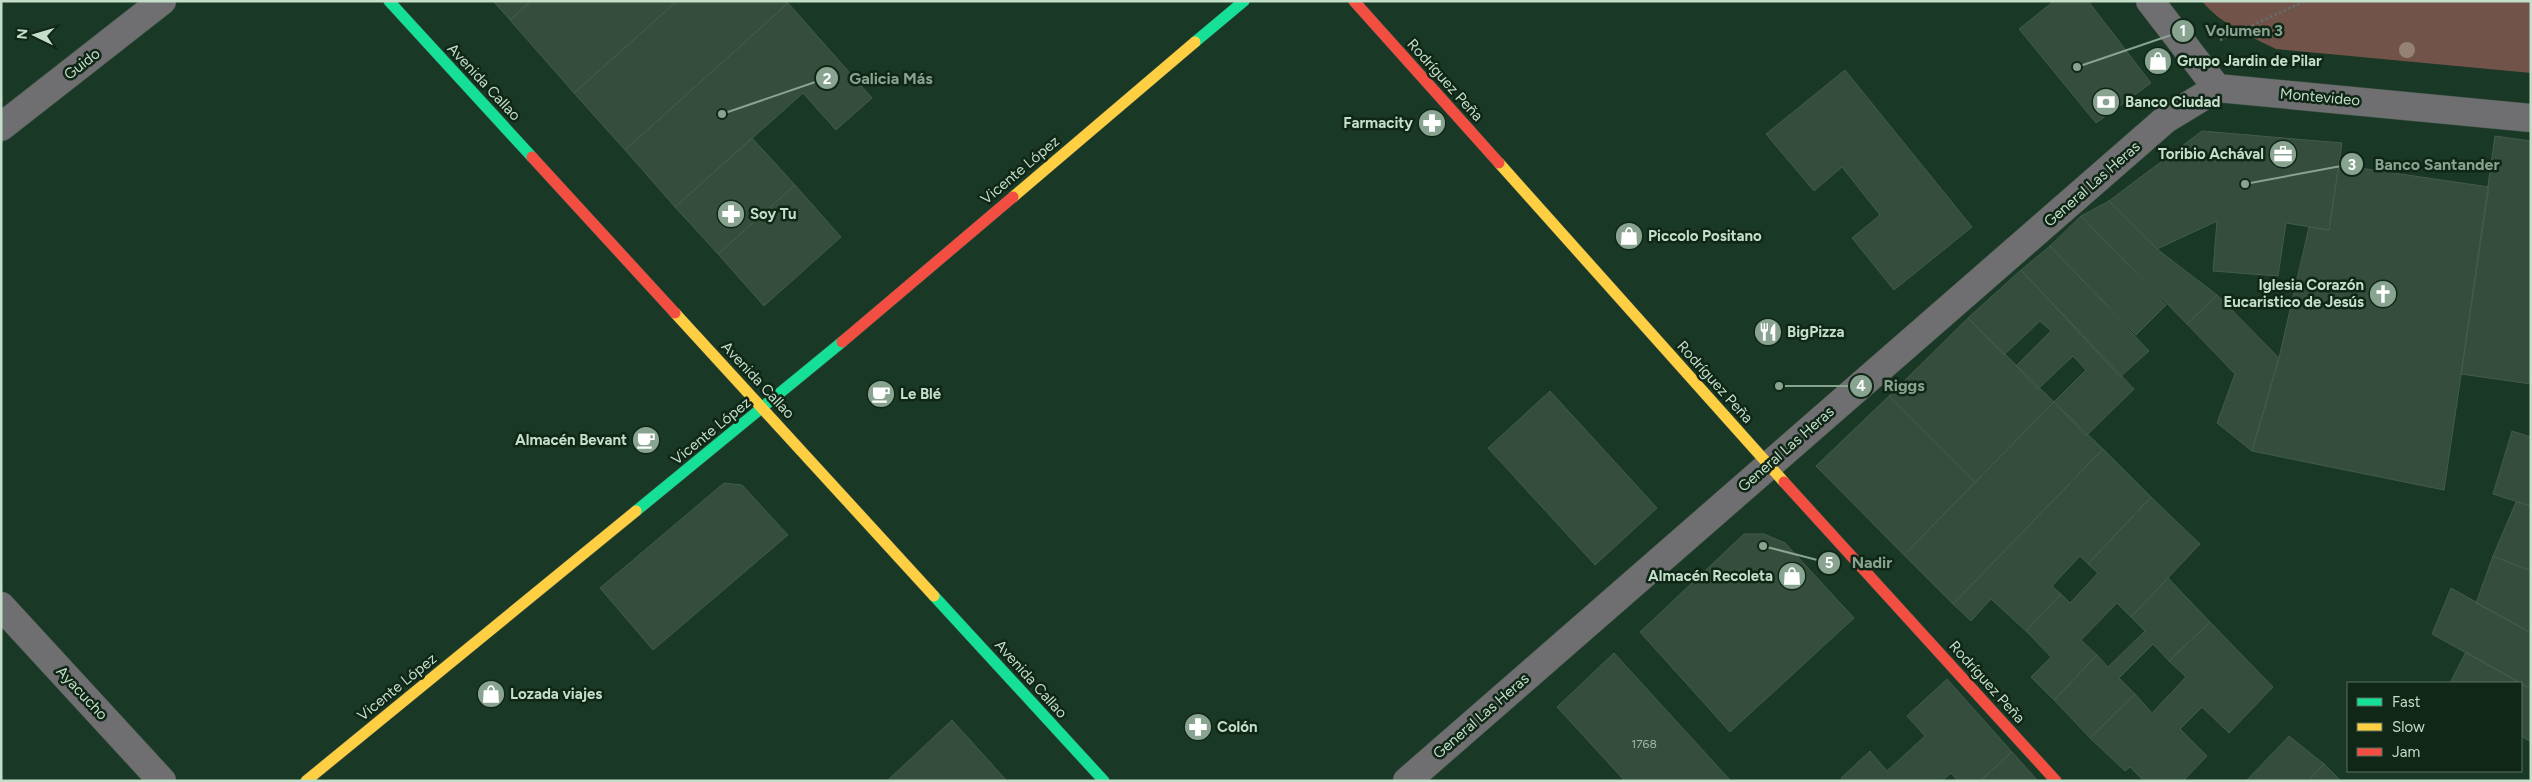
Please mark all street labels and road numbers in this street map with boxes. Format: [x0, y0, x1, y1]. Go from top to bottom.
street label: Rodríguez Peña [1403, 35, 1487, 125]
street label: Avenida Callao [444, 40, 525, 125]
street label: Guido [60, 44, 104, 84]
street label: Montevideo [2279, 85, 2361, 109]
street label: Vicente López [977, 132, 1063, 208]
street label: General Las Heras [2040, 137, 2144, 231]
street label: Rodríguez Peña [1673, 337, 1757, 427]
street label: Avenida Callao [718, 338, 799, 423]
street label: Vicente López [668, 393, 754, 469]
street label: General Las Heras [1734, 402, 1838, 496]
street label: Avenida Callao [991, 636, 1071, 722]
street label: Rodríguez Peña [1945, 637, 2029, 727]
street label: Vicente López [354, 649, 440, 725]
street label: Ayacucho [53, 662, 112, 724]
street label: General Las Heras [1429, 669, 1533, 763]

